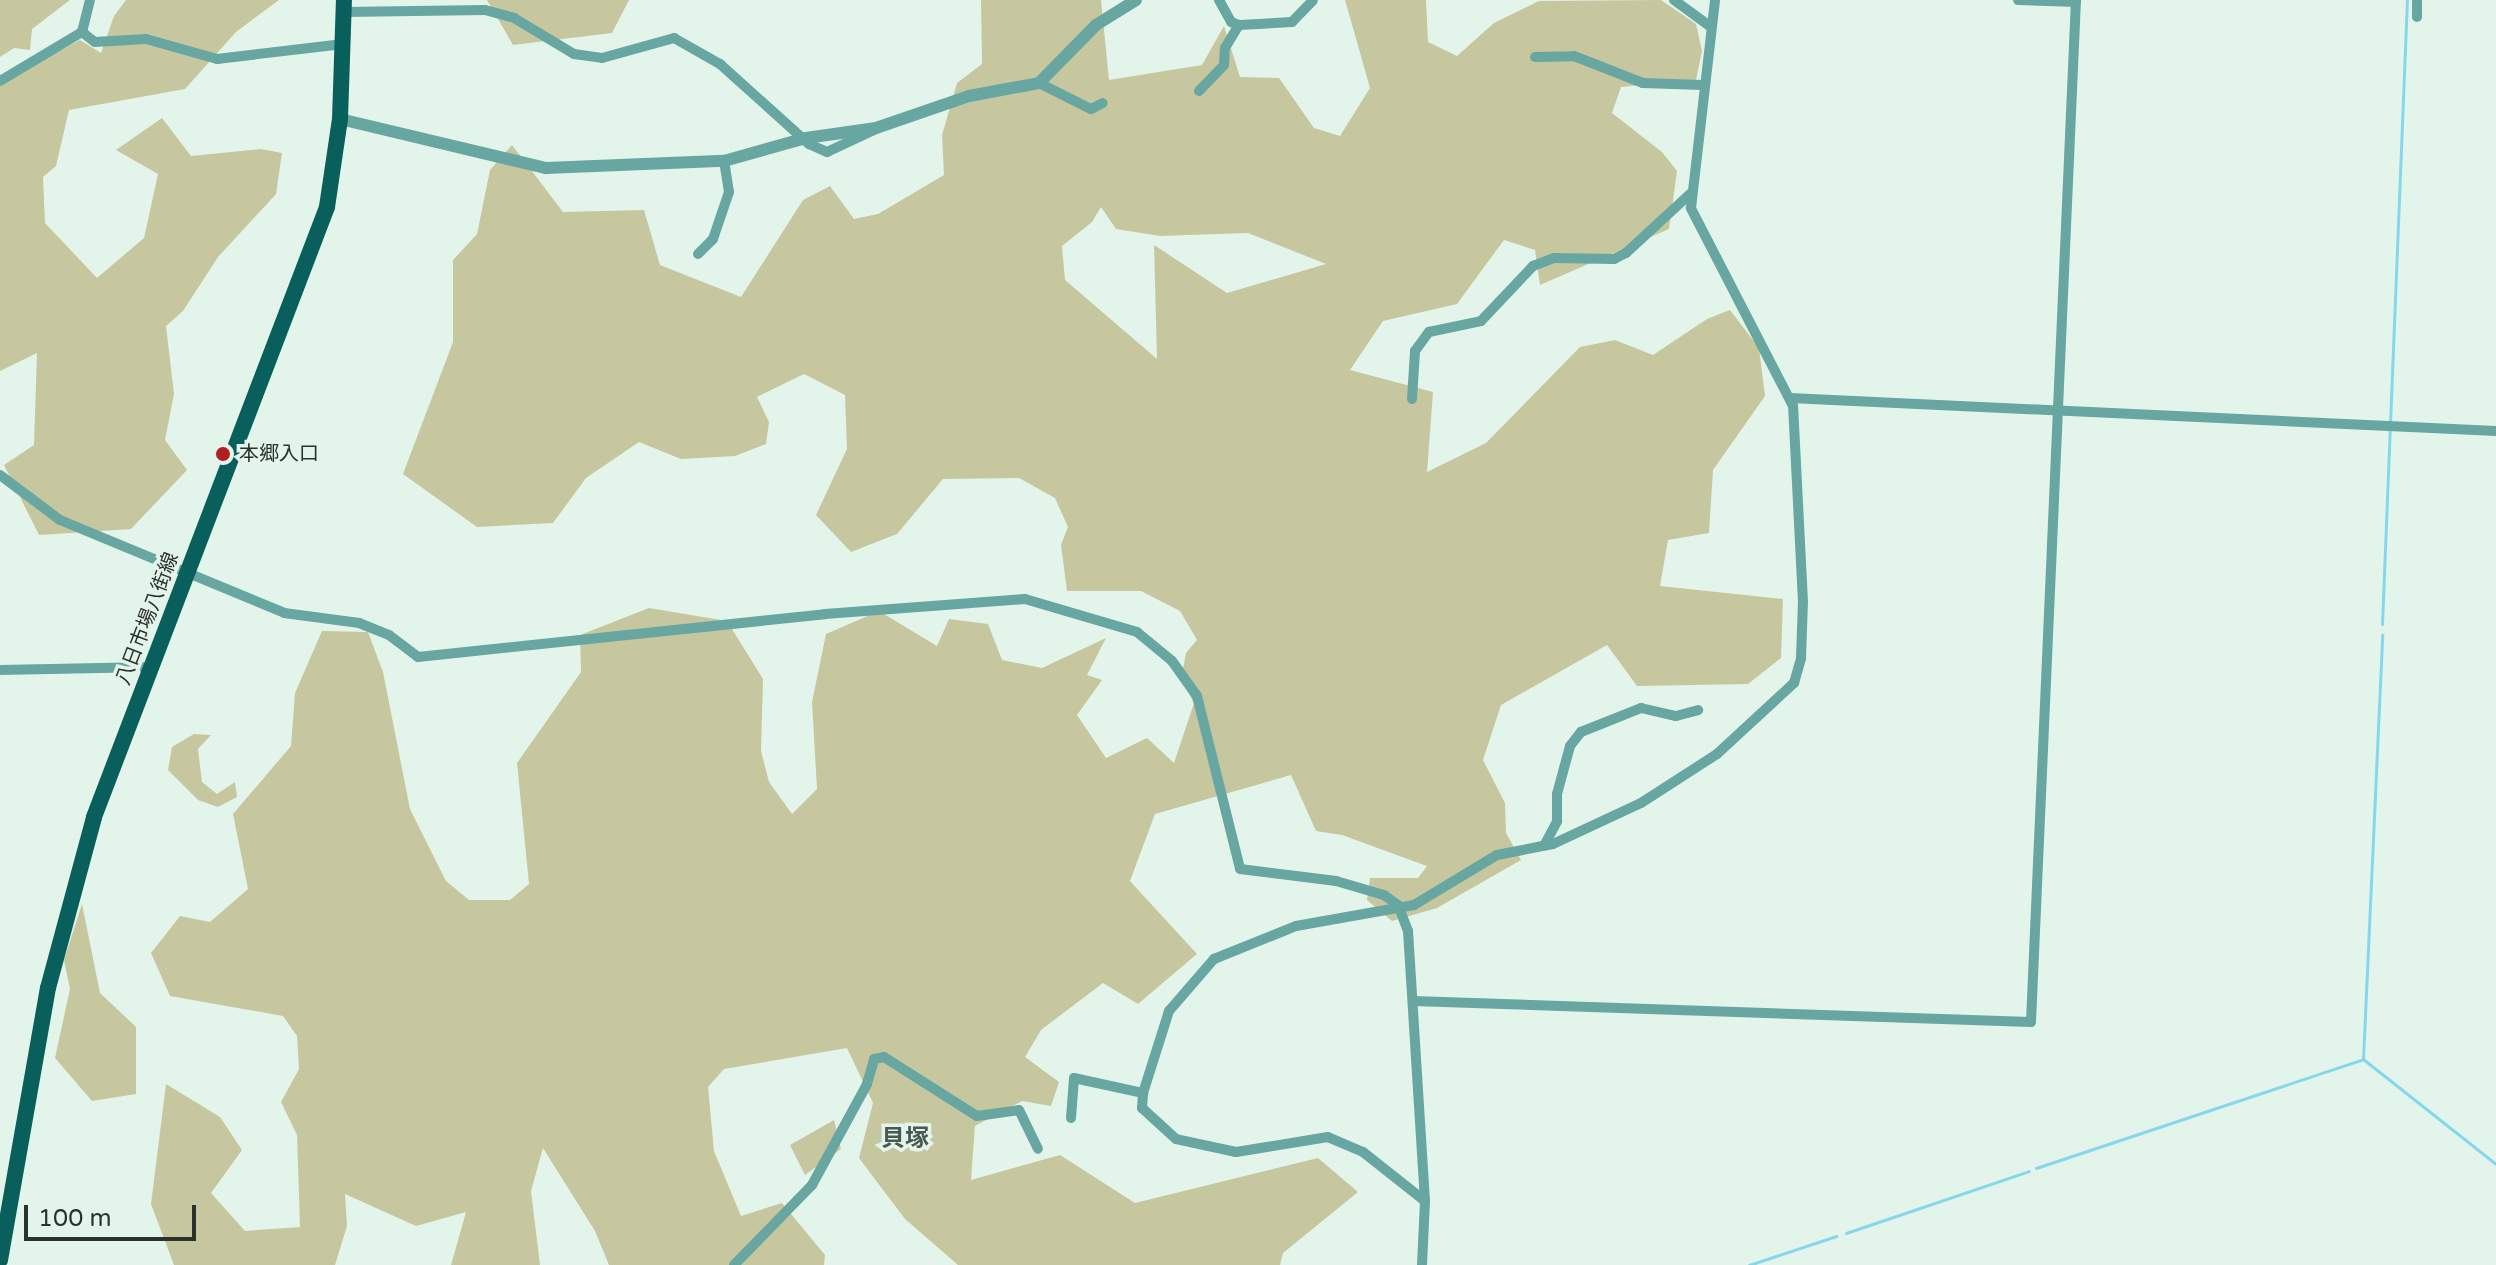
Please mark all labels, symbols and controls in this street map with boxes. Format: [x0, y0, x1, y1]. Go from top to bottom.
place label: 本郷入口 [239, 442, 319, 466]
marker: 本郷入口 [214, 445, 232, 463]
street label: 八日市場八街線 [112, 549, 184, 689]
district label: 貝塚 [881, 1125, 929, 1153]
scale bar [28, 1189, 200, 1239]
text: 100 m [38, 1204, 112, 1233]

